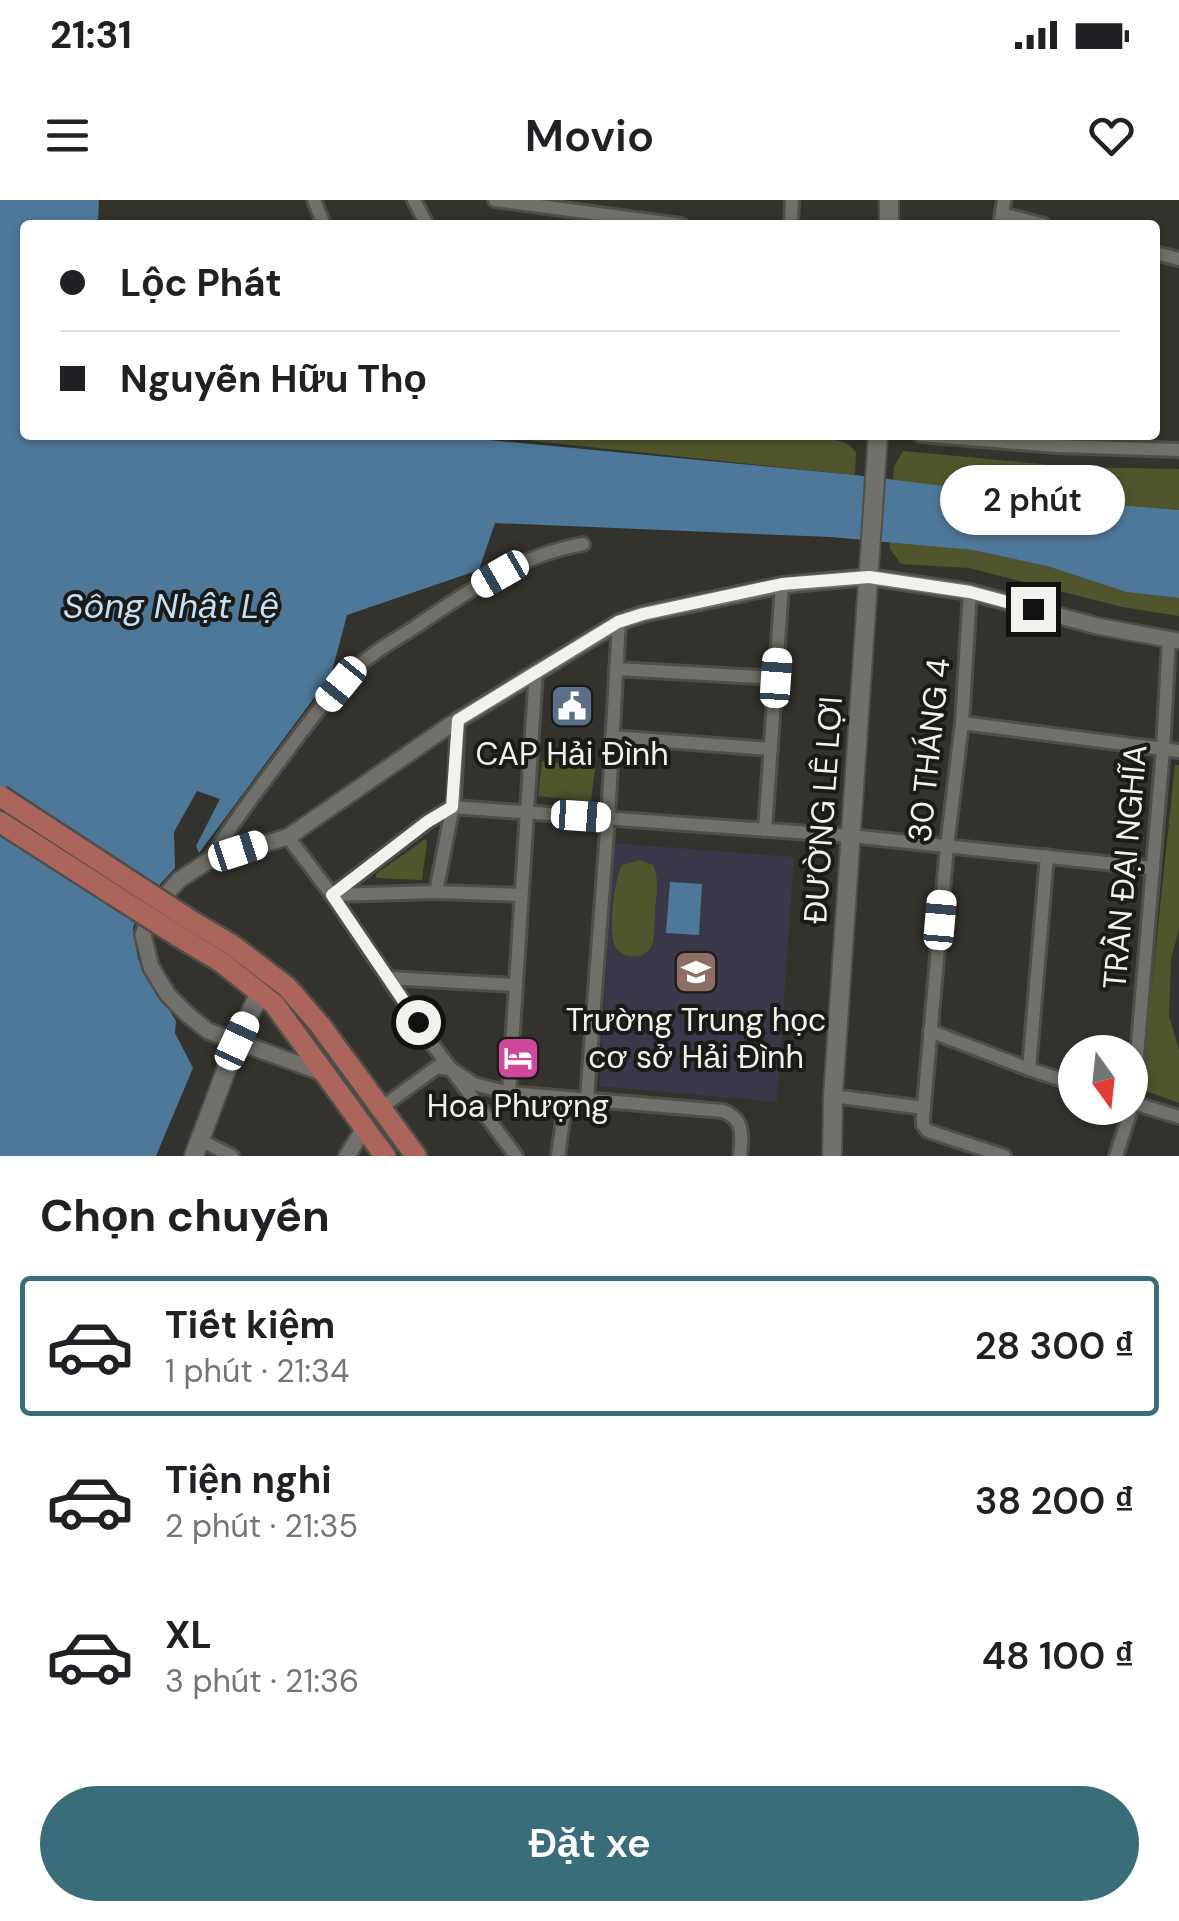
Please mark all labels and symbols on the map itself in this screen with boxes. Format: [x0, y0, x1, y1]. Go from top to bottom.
callout: 2 phút [940, 464, 1126, 534]
car [467, 546, 533, 602]
water label: Sông Nhật Lệ [63, 583, 279, 629]
route end [1011, 587, 1056, 632]
car [759, 647, 793, 709]
car [310, 651, 372, 717]
street label: 30 THÁNG 4 [898, 656, 960, 844]
public building icon: CAP Hải Đình [549, 683, 595, 729]
street label: ĐƯỜNG LÊ LỢI [794, 695, 852, 925]
place label: CAP Hải Đình [475, 733, 669, 775]
street label: TRẦN ĐẠI NGHĨA [1093, 743, 1157, 991]
car [550, 799, 612, 833]
car [205, 827, 271, 875]
car [922, 889, 958, 951]
school or university icon: Trường Trung học cơ sở Hải Đình [673, 949, 719, 995]
place label: Trường Trung học cơ sở Hải Đình [566, 999, 826, 1078]
route start [396, 1000, 441, 1045]
car [211, 1007, 263, 1075]
hotel icon: Hoa Phượng [495, 1035, 541, 1081]
north arrow [1058, 1035, 1148, 1125]
place label: Hoa Phượng [427, 1085, 609, 1127]

